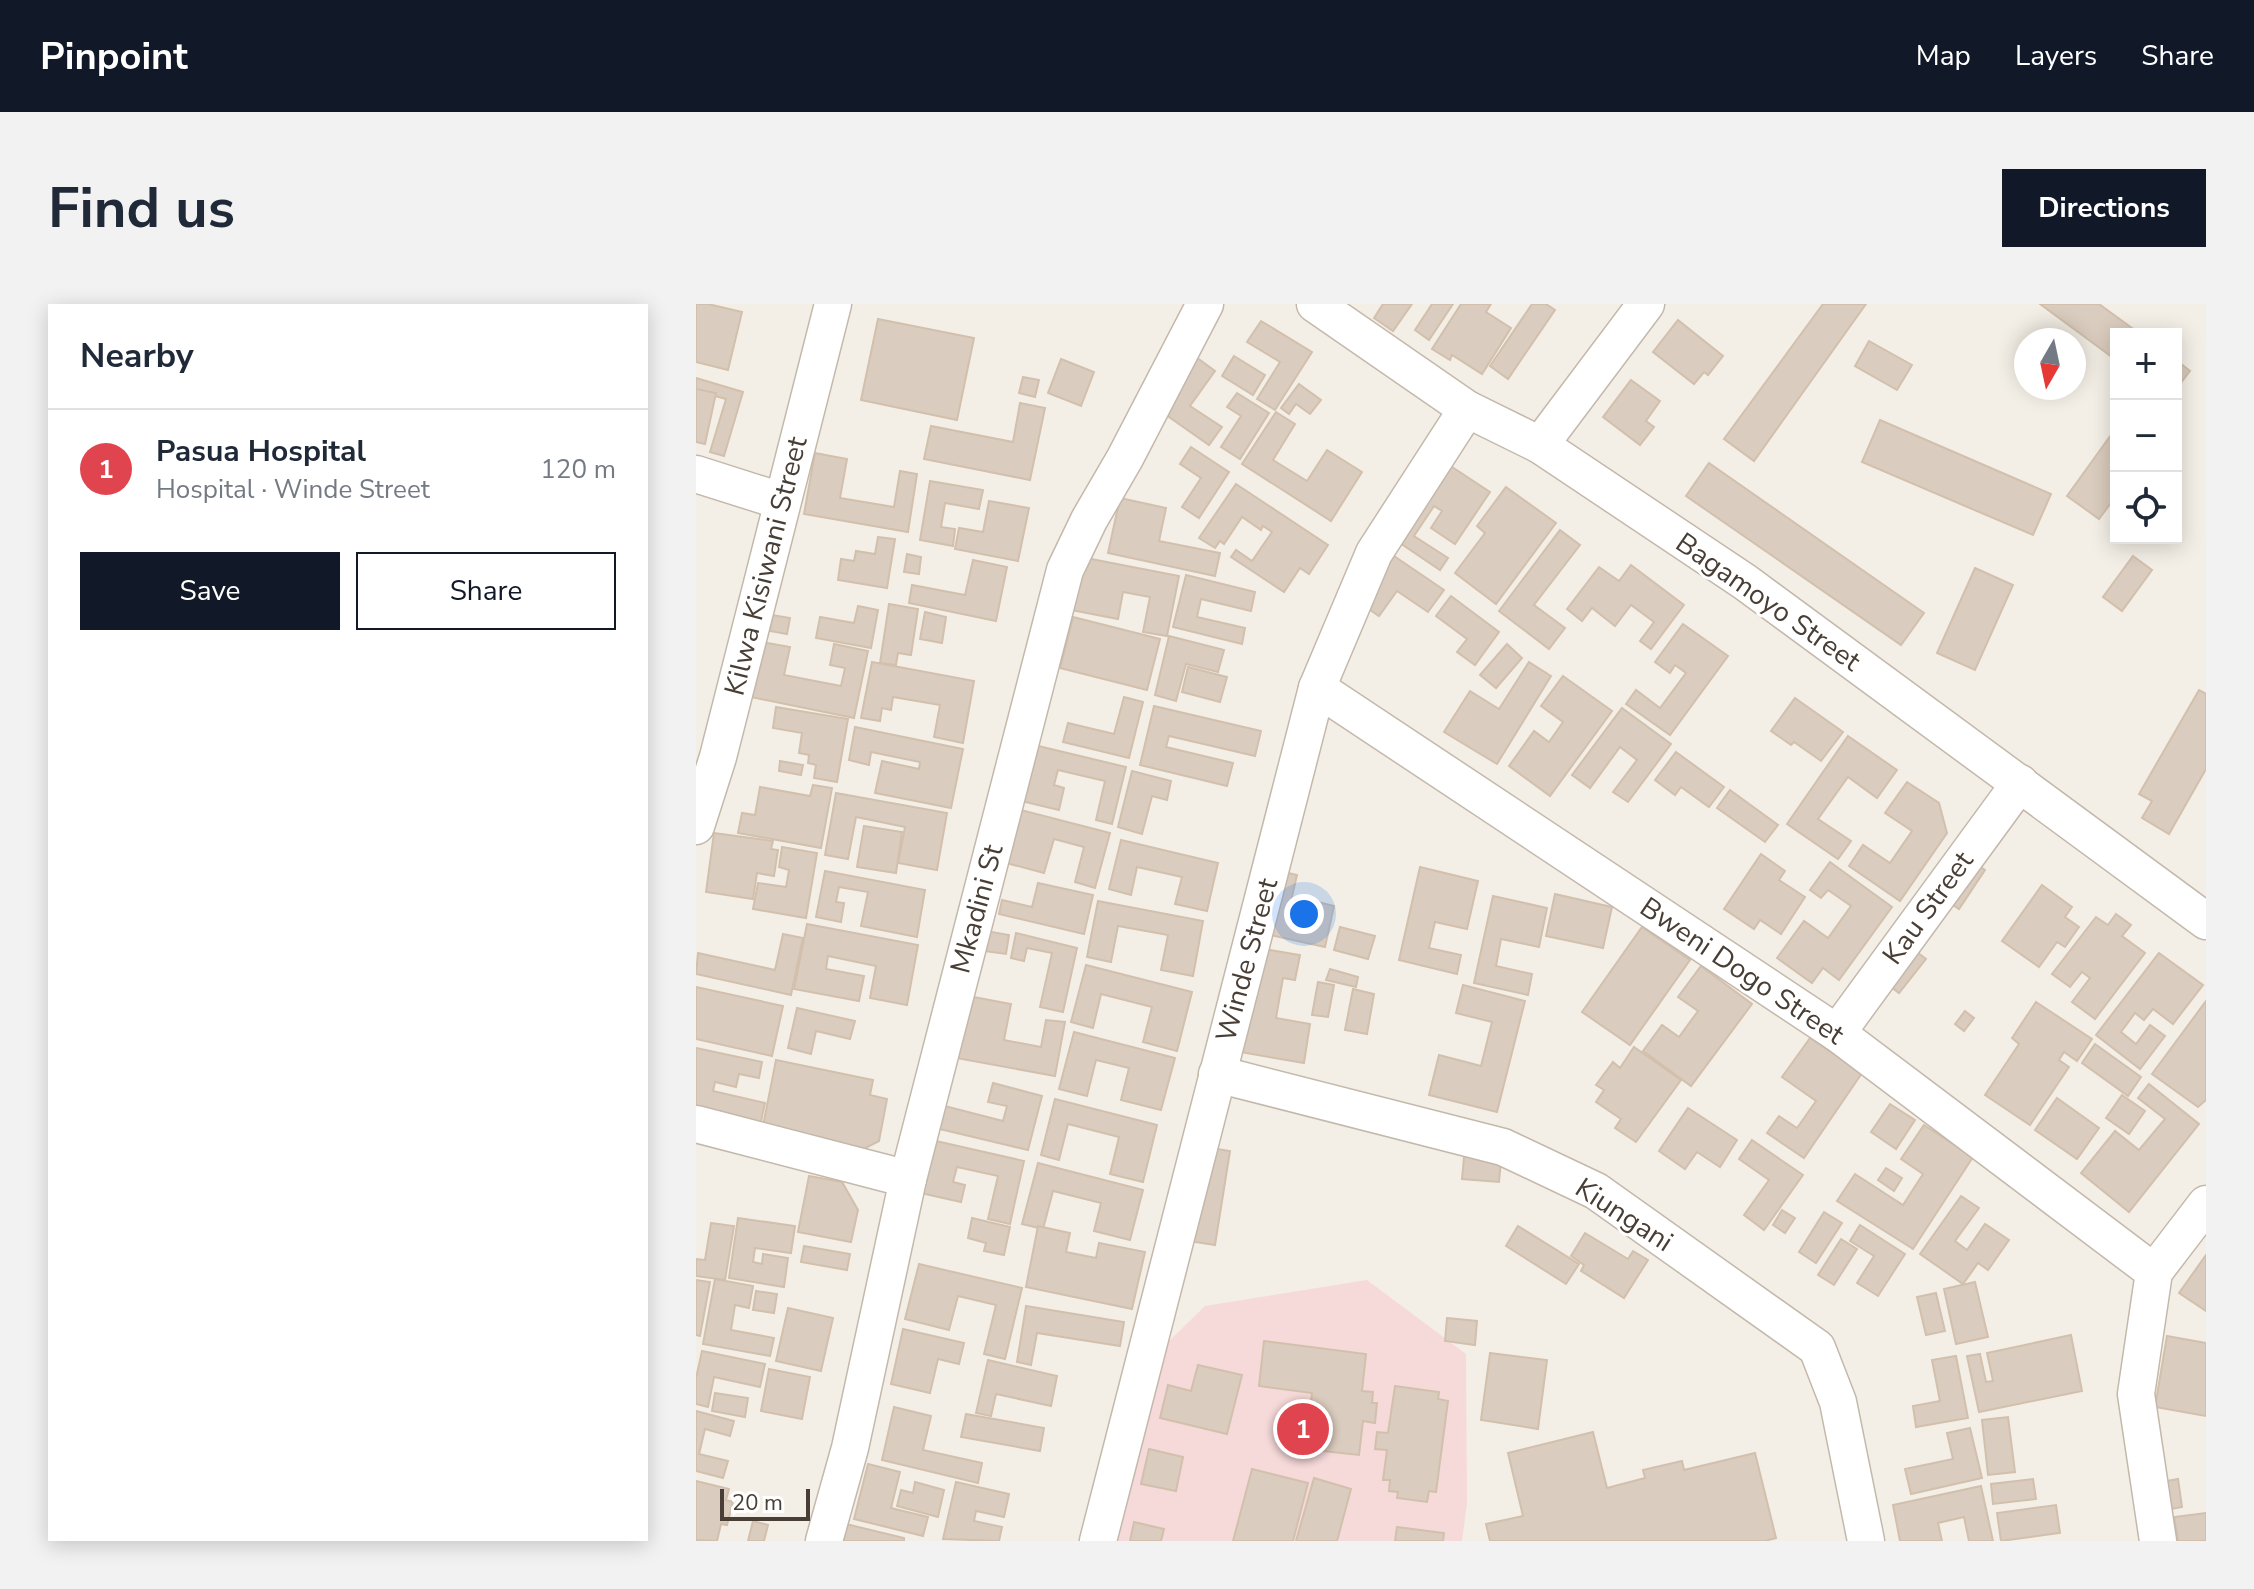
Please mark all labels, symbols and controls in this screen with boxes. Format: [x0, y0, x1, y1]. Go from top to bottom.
text: Pinpoint [40, 31, 188, 82]
text: Map [1916, 37, 1971, 75]
text: Layers [2015, 37, 2097, 75]
text: Share [2141, 37, 2214, 75]
button: Directions [2002, 169, 2206, 247]
text: Find us [48, 170, 235, 247]
north arrow [2014, 328, 2086, 400]
map controls [2110, 328, 2182, 544]
button: + [2110, 328, 2182, 400]
text: Nearby [80, 333, 194, 379]
button: − [2110, 400, 2182, 472]
text: Pasua Hospital [156, 431, 366, 472]
street label: Kilwa Kisiwani Street [715, 432, 817, 699]
text: 1 [98, 452, 114, 487]
text: 120 m [540, 452, 616, 487]
text: Hospital · Winde Street [156, 472, 430, 507]
button: locate [2110, 472, 2182, 544]
street label: Bagamoyo Street [1668, 524, 1868, 680]
button: Save [80, 552, 340, 630]
button: Share [356, 552, 616, 630]
street label: Mkadini St [942, 840, 1012, 978]
street label: Kau Street [1874, 843, 1982, 972]
street label: Winde Street [1207, 874, 1287, 1046]
street label: Bweni Dogo Street [1632, 889, 1852, 1054]
your location [1284, 894, 1324, 934]
street label: Kiungani [1568, 1169, 1680, 1261]
pin: 1 [1277, 1399, 1329, 1459]
scale bar [720, 1485, 810, 1521]
text: 20 m [732, 1488, 783, 1518]

